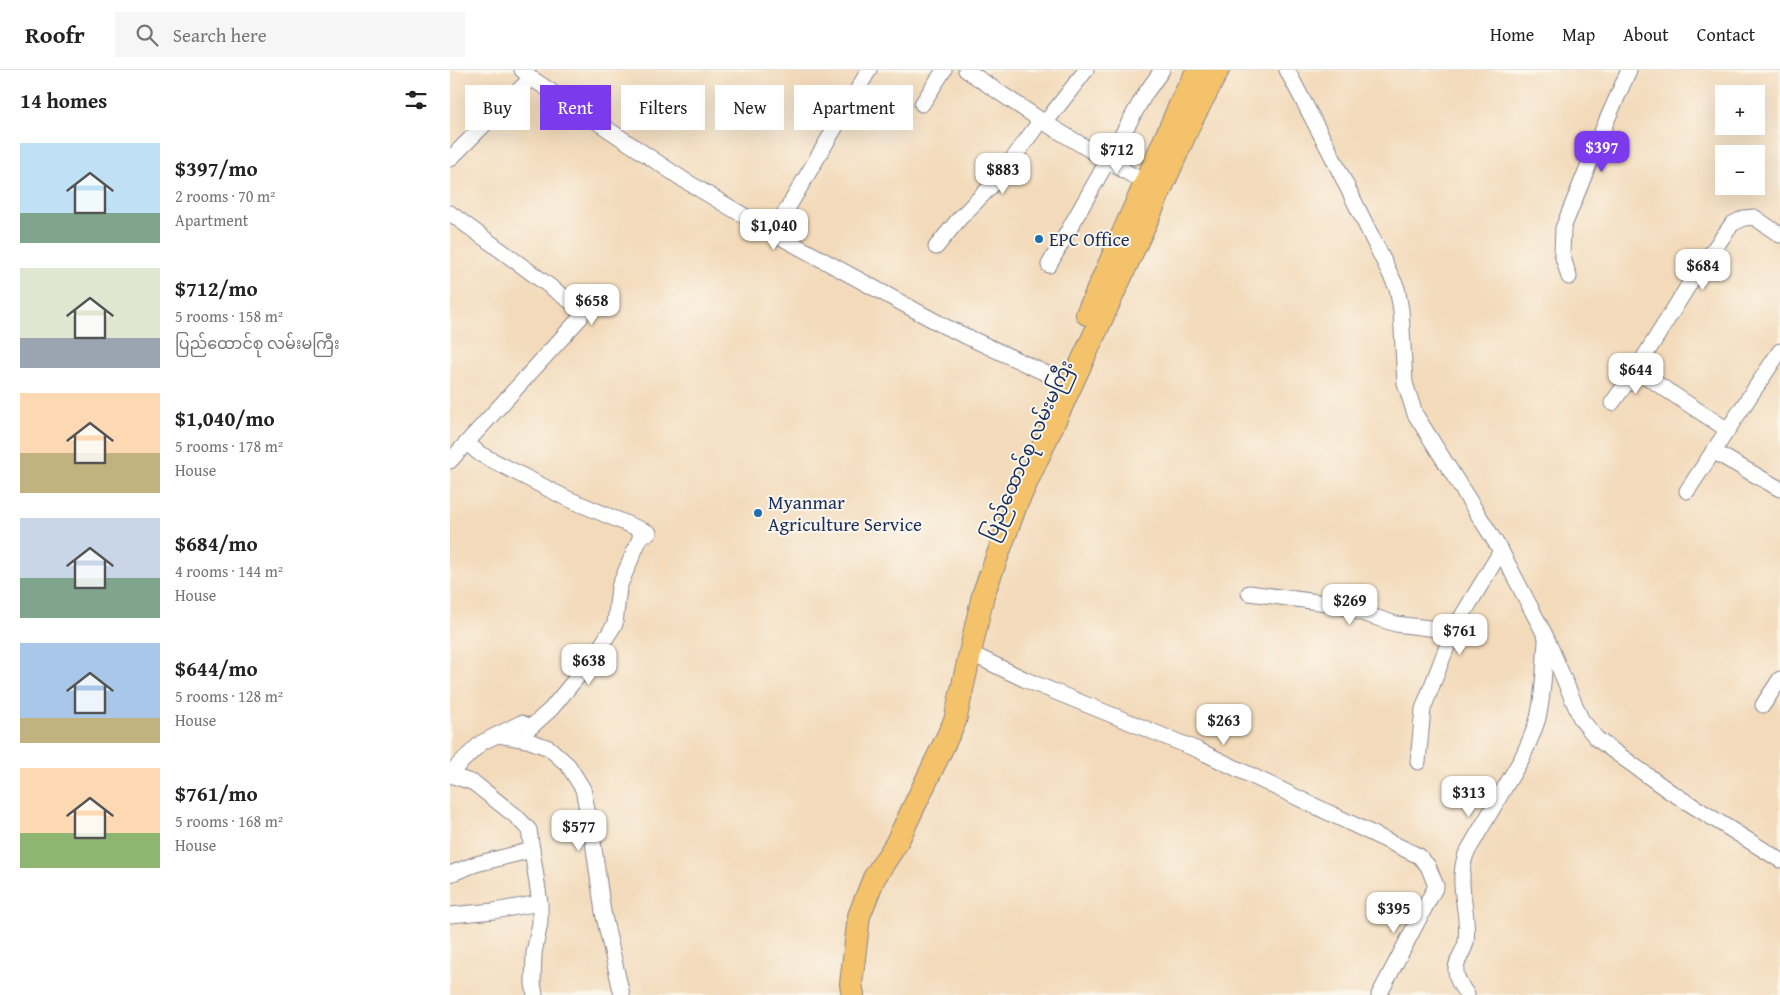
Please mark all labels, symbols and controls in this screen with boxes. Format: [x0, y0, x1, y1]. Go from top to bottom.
search box [115, 12, 465, 57]
text: Roofr [25, 17, 85, 52]
icon: search [133, 21, 161, 49]
text: Search here [173, 21, 267, 49]
text: Home [1490, 21, 1534, 48]
text: Map [1562, 21, 1595, 48]
text: About [1623, 21, 1669, 48]
text: Contact [1697, 21, 1755, 48]
text: 14 homes [20, 85, 107, 116]
chip: Buy [465, 85, 530, 130]
chip: Rent [540, 85, 611, 130]
chip: Filters [621, 85, 705, 130]
chip: New [715, 85, 784, 130]
chip: Apartment [794, 85, 913, 130]
map controls [1715, 85, 1765, 195]
button: + [1715, 85, 1765, 135]
icon: filters [402, 86, 430, 114]
pin: $397 [1572, 131, 1632, 173]
pin: $712 [1087, 132, 1147, 175]
text: $397 [1585, 135, 1619, 159]
text: $712 [1100, 137, 1134, 161]
button: − [1715, 145, 1765, 195]
pin: $883 [973, 152, 1033, 195]
text: $397/mo [175, 153, 258, 184]
text: $883 [986, 157, 1020, 181]
icon: home [60, 163, 120, 223]
text: 2 rooms · 70 m² [175, 184, 275, 208]
text: Apartment [175, 208, 248, 232]
pin: $1,040 [733, 208, 815, 251]
text: $1,040 [751, 213, 797, 237]
place label: EPC Office [1049, 225, 1130, 253]
marker: EPC Office [1033, 233, 1045, 245]
pin: $684 [1673, 248, 1733, 291]
text: $684 [1686, 253, 1720, 277]
text: $712/mo [175, 273, 258, 304]
pin: $658 [562, 284, 622, 326]
icon: home [60, 288, 120, 348]
text: $658 [575, 288, 609, 312]
text: 5 rooms · 158 m² [175, 304, 283, 328]
text: ပြည်ထောင်စု လမ်းမကြီး [175, 331, 339, 355]
pin: $644 [1606, 352, 1666, 395]
street label: ပြည်ထောင်စု လမ်းမကြီး [974, 355, 1082, 546]
text: $644 [1619, 357, 1653, 381]
text: $1,040/mo [175, 403, 275, 434]
icon: home [60, 413, 120, 473]
text: 5 rooms · 178 m² [175, 434, 283, 458]
text: House [175, 458, 216, 482]
place label: Myanmar Agriculture Service [768, 488, 922, 538]
marker: Myanmar Agriculture Service [752, 507, 764, 519]
text: $684/mo [175, 528, 258, 559]
icon: home [60, 538, 120, 598]
text: 4 rooms · 144 m² [175, 559, 283, 583]
text: House [175, 583, 216, 607]
pin: $269 [1320, 584, 1380, 626]
text: $269 [1333, 588, 1367, 612]
pin: $761 [1430, 614, 1490, 656]
text: $761 [1443, 618, 1477, 642]
pin: $638 [559, 644, 619, 686]
text: $638 [572, 648, 606, 672]
text: $644/mo [175, 653, 258, 684]
icon: home [60, 663, 120, 723]
text: 5 rooms · 128 m² [175, 684, 283, 708]
pin: $263 [1194, 704, 1254, 746]
text: House [175, 708, 216, 732]
text: $263 [1207, 708, 1241, 732]
pin: $313 [1439, 776, 1499, 818]
text: $761/mo [175, 778, 258, 809]
text: $313 [1452, 780, 1486, 804]
icon: home [60, 788, 120, 848]
text: 5 rooms · 168 m² [175, 809, 283, 833]
pin: $577 [549, 810, 609, 852]
text: $577 [562, 814, 596, 838]
text: House [175, 833, 216, 857]
pin: $395 [1364, 892, 1424, 934]
text: $395 [1377, 896, 1411, 920]

